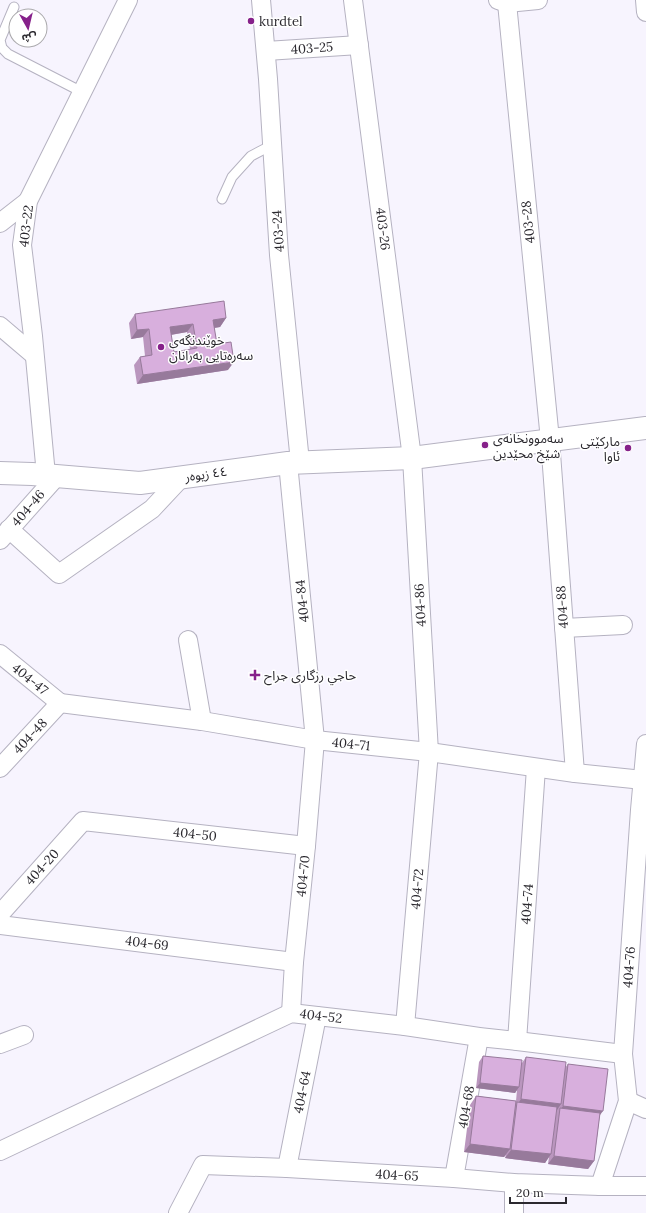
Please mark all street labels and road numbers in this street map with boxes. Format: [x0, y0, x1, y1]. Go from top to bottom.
street label: 403-25 [290, 38, 334, 58]
street label: 403-28 [517, 200, 539, 244]
street label: 403-22 [15, 204, 37, 248]
street label: 403-26 [372, 207, 394, 251]
street label: 403-24 [268, 209, 288, 253]
street label: ٤٤ زیوەر [183, 463, 228, 486]
street label: 404-46 [7, 486, 49, 530]
street label: 404-84 [291, 579, 313, 623]
street label: 404-86 [410, 583, 430, 627]
street label: 404-88 [552, 585, 572, 629]
street label: 404-47 [9, 659, 52, 699]
street label: 404-48 [9, 715, 51, 757]
street label: 404-71 [331, 734, 371, 754]
street label: 404-50 [172, 823, 218, 845]
street label: 404-20 [21, 845, 63, 889]
street label: 404-70 [292, 854, 314, 898]
street label: 404-72 [407, 868, 427, 910]
street label: 404-74 [517, 883, 537, 925]
street label: 404-69 [124, 932, 170, 954]
street label: 404-76 [619, 946, 639, 988]
street label: 404-52 [299, 1005, 343, 1027]
street label: 404-64 [290, 1069, 314, 1115]
street label: 404-68 [454, 1084, 478, 1130]
street label: 404-65 [375, 1165, 419, 1185]

